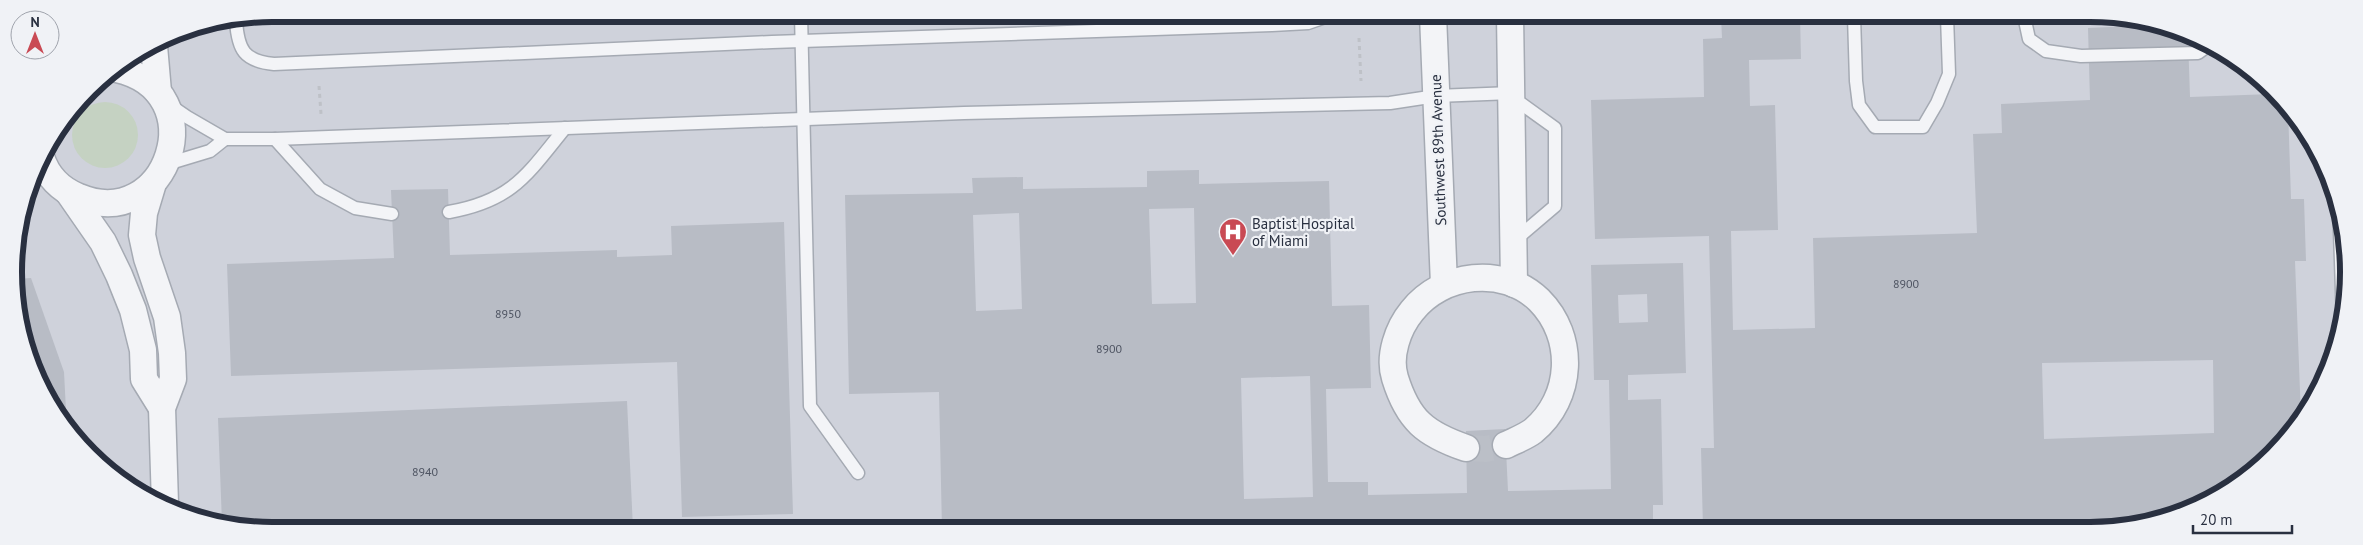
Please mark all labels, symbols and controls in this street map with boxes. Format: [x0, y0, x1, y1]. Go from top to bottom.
north arrow [10, 10, 60, 60]
text: N [30, 13, 40, 31]
street label: Southwest 89th Avenue [1426, 74, 1450, 226]
place label: Baptist Hospital of Miami [1252, 214, 1355, 250]
hospital icon: Baptist Hospital of Miami [1218, 217, 1248, 256]
house number: 8900 [1893, 276, 1920, 291]
house number: 8950 [495, 306, 522, 321]
house number: 8900 [1096, 341, 1123, 356]
house number: 8940 [412, 464, 439, 479]
scale bar [2193, 502, 2292, 534]
text: 20 m [2200, 510, 2233, 529]

